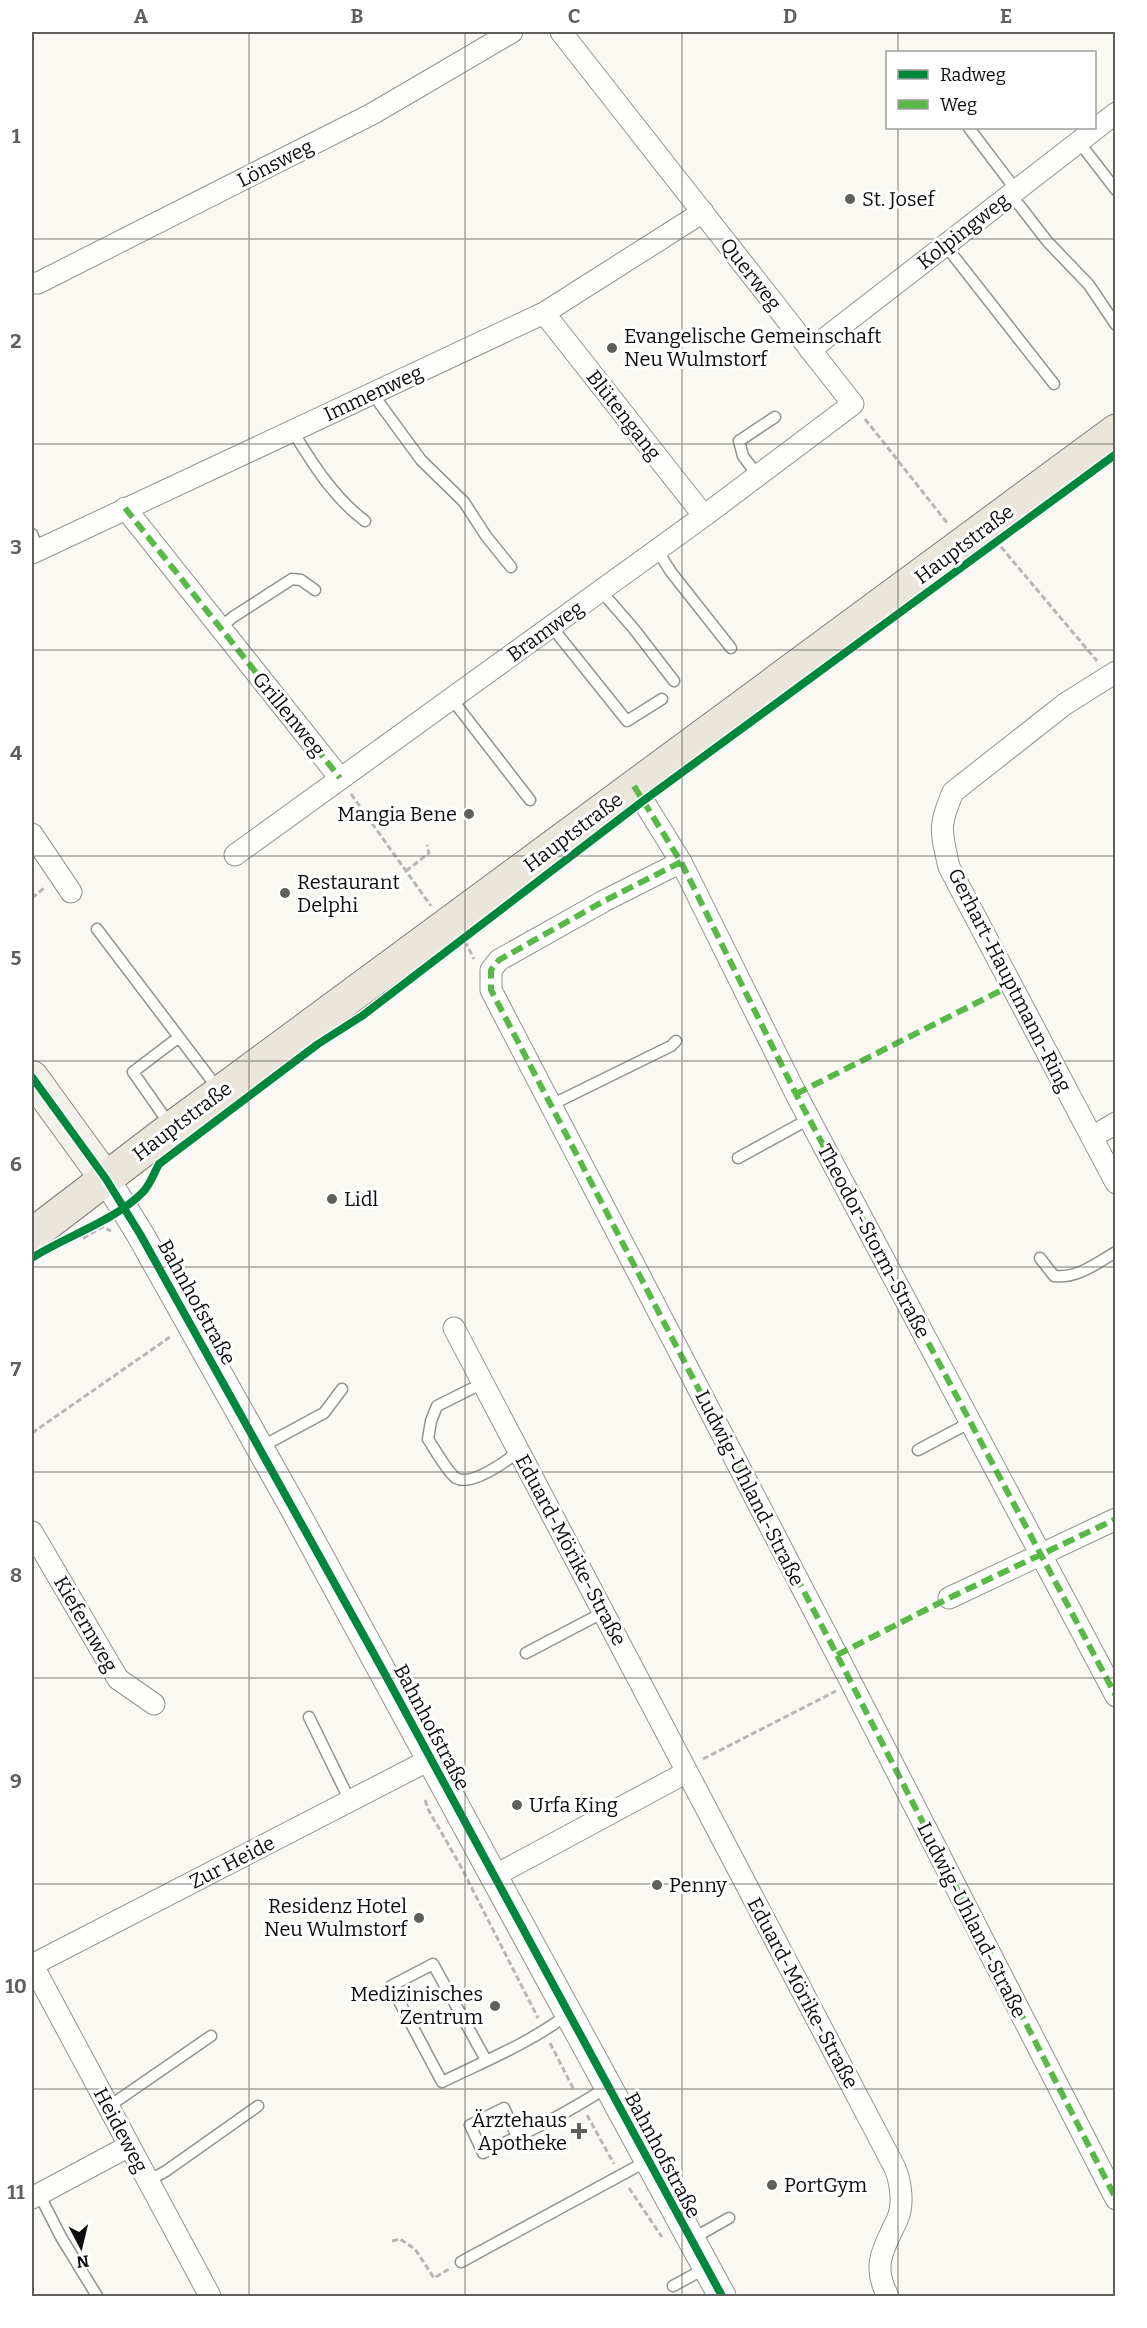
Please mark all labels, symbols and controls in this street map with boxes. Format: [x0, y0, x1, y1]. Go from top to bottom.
text: A [134, 4, 149, 28]
text: B [351, 4, 364, 28]
text: C [568, 4, 580, 28]
text: D [783, 4, 797, 28]
text: E [1000, 4, 1012, 28]
legend [886, 51, 1096, 129]
text: Radweg [940, 64, 1006, 86]
text: Weg [940, 94, 977, 116]
text: 1 [12, 124, 21, 148]
street label: Lönsweg [233, 134, 317, 192]
place label: St. Josef [862, 187, 937, 211]
street label: Kolpingweg [912, 188, 1014, 274]
marker: St. Josef [843, 192, 857, 206]
street label: Querweg [715, 233, 787, 315]
place label: Evangelische Gemeinschaft Neu Wulmstorf [624, 324, 881, 371]
text: 2 [10, 329, 22, 353]
marker: Evangelische Gemeinschaft Neu Wulmstorf [605, 341, 619, 355]
street label: Immenweg [320, 360, 426, 426]
street label: Blütengang [582, 365, 666, 465]
street label: Hauptstraße [910, 499, 1018, 589]
text: 3 [10, 535, 22, 559]
street label: Bramweg [502, 595, 588, 667]
street label: Grillenweg [248, 667, 330, 761]
text: 4 [10, 741, 22, 765]
street label: Hauptstraße [519, 787, 627, 877]
place label: Mangia Bene [337, 802, 457, 826]
marker: Mangia Bene [462, 807, 476, 821]
street label: Gerhart-Hauptmann-Ring [943, 864, 1077, 1096]
place label: Restaurant Delphi [297, 870, 400, 917]
marker: Restaurant Delphi [278, 886, 292, 900]
text: 5 [11, 946, 22, 970]
street label: Hauptstraße [128, 1076, 236, 1166]
street label: Theodor-Storm-Straße [813, 1140, 935, 1342]
text: 6 [10, 1152, 22, 1176]
place label: Lidl [344, 1187, 379, 1211]
marker: Lidl [325, 1192, 339, 1206]
street label: Bahnhofstraße [153, 1235, 241, 1369]
text: 7 [11, 1357, 22, 1381]
street label: Ludwig-Uhland-Straße [690, 1386, 810, 1590]
street label: Eduard-Mörike-Straße [510, 1450, 632, 1650]
text: 8 [10, 1563, 22, 1587]
street label: Kiefernweg [49, 1572, 123, 1676]
street label: Bahnhofstraße [389, 1660, 475, 1794]
text: 9 [10, 1769, 22, 1793]
place label: Urfa King [529, 1793, 618, 1817]
marker: Urfa King [510, 1798, 524, 1812]
street label: Ludwig-Uhland-Straße [912, 1818, 1032, 2022]
street label: Zur Heide [185, 1830, 279, 1894]
place label: Penny [669, 1873, 727, 1897]
marker: Penny [650, 1878, 664, 1892]
street label: Eduard-Mörike-Straße [742, 1893, 864, 2093]
place label: Residenz Hotel Neu Wulmstorf [264, 1894, 409, 1941]
marker: Residenz Hotel Neu Wulmstorf [412, 1911, 426, 1925]
text: 10 [5, 1974, 27, 1998]
place label: Medizinisches Zentrum [350, 1982, 483, 2029]
marker: Medizinisches Zentrum [488, 1999, 502, 2013]
street label: Heideweg [89, 2083, 153, 2177]
street label: Bahnhofstraße [620, 2088, 706, 2222]
place label: Ärztehaus Apotheke [472, 2108, 567, 2155]
marker: Ärztehaus Apotheke [572, 2124, 586, 2138]
place label: PortGym [784, 2173, 867, 2197]
marker: PortGym [765, 2178, 779, 2192]
text: 11 [7, 2180, 25, 2204]
north arrow [51, 2217, 111, 2277]
text: N [75, 2251, 90, 2272]

